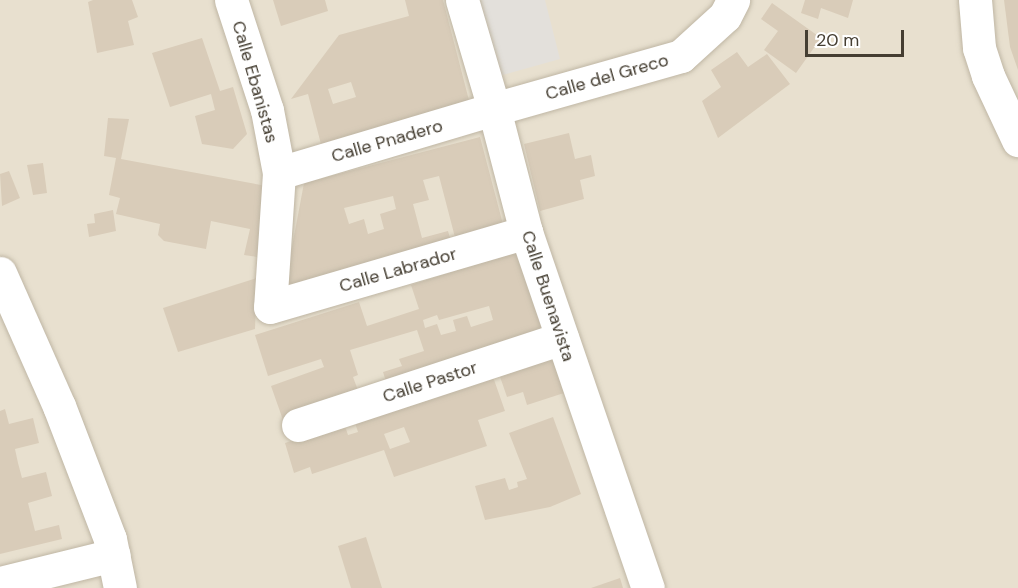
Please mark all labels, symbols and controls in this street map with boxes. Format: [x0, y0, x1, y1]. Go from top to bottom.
street label: Calle Ebanistas [227, 18, 283, 146]
scale bar [808, 18, 907, 56]
text: 20 m [816, 28, 859, 52]
street label: Calle del Greco [543, 49, 671, 105]
street label: Calle Pnadero [329, 115, 445, 167]
street label: Calle Buenavista [517, 228, 579, 364]
street label: Calle Labrador [337, 243, 459, 297]
street label: Calle Pastor [380, 357, 480, 407]

